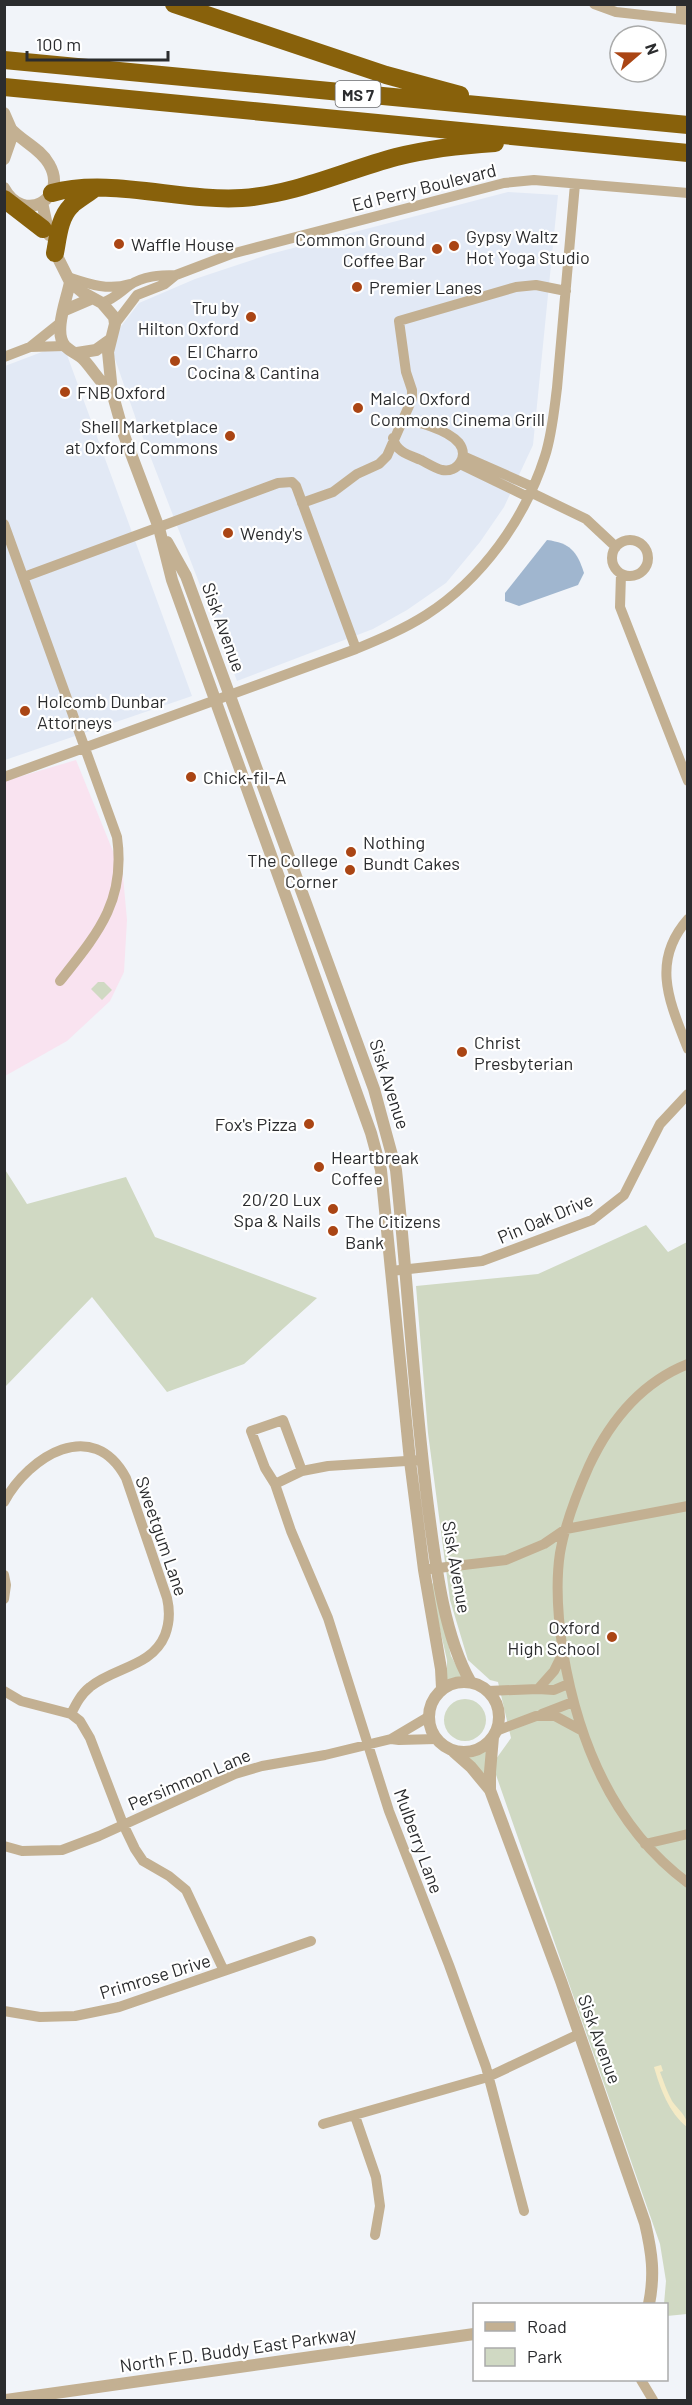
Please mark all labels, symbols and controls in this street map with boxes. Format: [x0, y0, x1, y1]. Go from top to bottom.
scale bar [27, 24, 168, 62]
north arrow [608, 24, 668, 84]
text: 100 m [36, 33, 81, 55]
text: N [642, 40, 663, 57]
road number: MS 7 [336, 81, 380, 107]
street label: Ed Perry Boulevard [350, 158, 498, 216]
place label: Gypsy Waltz Hot Yoga Studio [466, 225, 590, 268]
place label: Common Ground Coffee Bar [295, 228, 425, 271]
place label: Waffle House [131, 233, 234, 255]
marker: Waffle House [112, 237, 126, 251]
marker: Gypsy Waltz Hot Yoga Studio [447, 239, 461, 253]
marker: Common Ground Coffee Bar [430, 242, 444, 256]
place label: Premier Lanes [369, 276, 482, 298]
marker: Premier Lanes [350, 280, 364, 294]
place label: Tru by Hilton Oxford [138, 296, 239, 339]
marker: Tru by Hilton Oxford [244, 310, 258, 324]
place label: El Charro Cocina & Cantina [187, 340, 319, 383]
marker: El Charro Cocina & Cantina [168, 354, 182, 368]
place label: FNB Oxford [77, 381, 165, 403]
marker: FNB Oxford [58, 385, 72, 399]
place label: Malco Oxford Commons Cinema Grill [370, 387, 545, 430]
marker: Malco Oxford Commons Cinema Grill [351, 401, 365, 415]
place label: Shell Marketplace at Oxford Commons [65, 415, 218, 458]
marker: Shell Marketplace at Oxford Commons [223, 429, 237, 443]
place label: Wendy's [240, 522, 303, 544]
marker: Wendy's [221, 526, 235, 540]
street label: Sisk Avenue [198, 579, 250, 675]
place label: Holcomb Dunbar Attorneys [37, 690, 166, 733]
marker: Holcomb Dunbar Attorneys [18, 704, 32, 718]
place label: Chick-fil-A [203, 766, 287, 788]
marker: Chick-fil-A [184, 770, 198, 784]
place label: Nothing Bundt Cakes [363, 831, 460, 874]
marker: Nothing Bundt Cakes [344, 845, 358, 859]
place label: The College Corner [247, 849, 338, 892]
marker: The College Corner [343, 863, 357, 877]
place label: Christ Presbyterian [474, 1031, 573, 1074]
street label: Sisk Avenue [365, 1036, 415, 1132]
marker: Christ Presbyterian [455, 1045, 469, 1059]
place label: Fox's Pizza [215, 1113, 297, 1135]
marker: Fox's Pizza [302, 1117, 316, 1131]
place label: Heartbreak Coffee [331, 1146, 419, 1189]
marker: Heartbreak Coffee [312, 1160, 326, 1174]
place label: 20/20 Lux Spa & Nails [234, 1188, 321, 1231]
street label: Pin Oak Drive [494, 1188, 596, 1248]
marker: 20/20 Lux Spa & Nails [326, 1202, 340, 1216]
place label: The Citizens Bank [345, 1210, 441, 1253]
marker: The Citizens Bank [326, 1224, 340, 1238]
street label: Sweetgum Lane [131, 1473, 193, 1599]
street label: Sisk Avenue [438, 1519, 476, 1615]
place label: Oxford High School [507, 1616, 600, 1659]
marker: Oxford High School [605, 1630, 619, 1644]
street label: Persimmon Lane [124, 1743, 254, 1815]
street label: Mulberry Lane [390, 1786, 448, 1896]
street label: Primrose Drive [97, 1949, 213, 2003]
street label: Sisk Avenue [574, 1991, 626, 2087]
legend [473, 2303, 668, 2381]
text: Road [527, 2315, 567, 2337]
street label: North F.D. Buddy East Parkway [118, 2321, 358, 2377]
text: Park [527, 2345, 562, 2367]

